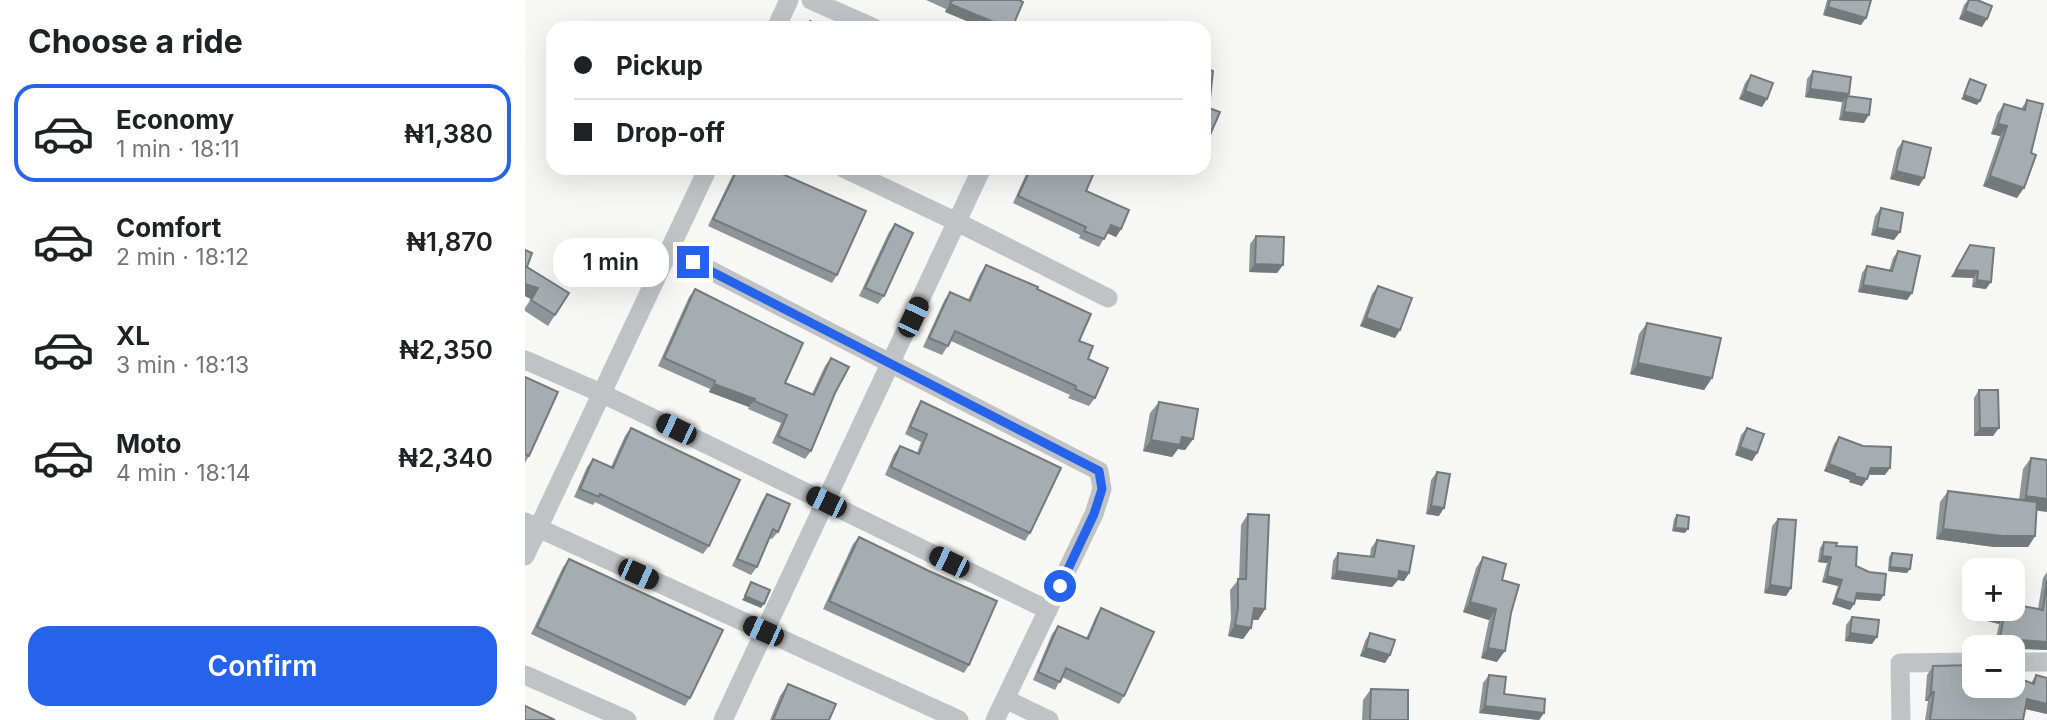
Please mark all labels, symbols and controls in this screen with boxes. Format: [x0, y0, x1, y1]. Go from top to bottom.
text: Choose a ride [28, 22, 243, 61]
text: Pickup [616, 50, 703, 81]
icon: car [32, 102, 95, 165]
text: Economy [116, 104, 234, 135]
text: Drop-off [616, 117, 725, 148]
text: ₦1,380 [404, 118, 493, 149]
text: 1 min · 18:11 [116, 135, 240, 163]
icon: car [32, 210, 95, 273]
text: Comfort [116, 212, 221, 243]
text: ₦1,870 [406, 226, 493, 257]
callout: 1 min [553, 238, 669, 286]
text: 2 min · 18:12 [116, 243, 249, 271]
route end [677, 246, 709, 278]
text: 1 min [583, 248, 639, 276]
car [895, 294, 932, 340]
icon: car [32, 318, 95, 381]
text: XL [116, 320, 150, 351]
text: ₦2,350 [399, 334, 493, 365]
text: 3 min · 18:13 [116, 351, 249, 379]
car [653, 410, 700, 448]
icon: car [32, 426, 95, 489]
text: Moto [116, 428, 181, 459]
text: ₦2,340 [398, 442, 493, 473]
text: 4 min · 18:14 [116, 459, 251, 487]
car [803, 483, 850, 521]
car [926, 543, 973, 581]
car [615, 556, 662, 592]
map controls [1962, 558, 2025, 698]
button: + [1962, 558, 2025, 621]
route start [1044, 570, 1076, 602]
car [740, 613, 787, 649]
button: Confirm [28, 626, 497, 706]
button: − [1962, 635, 2025, 698]

